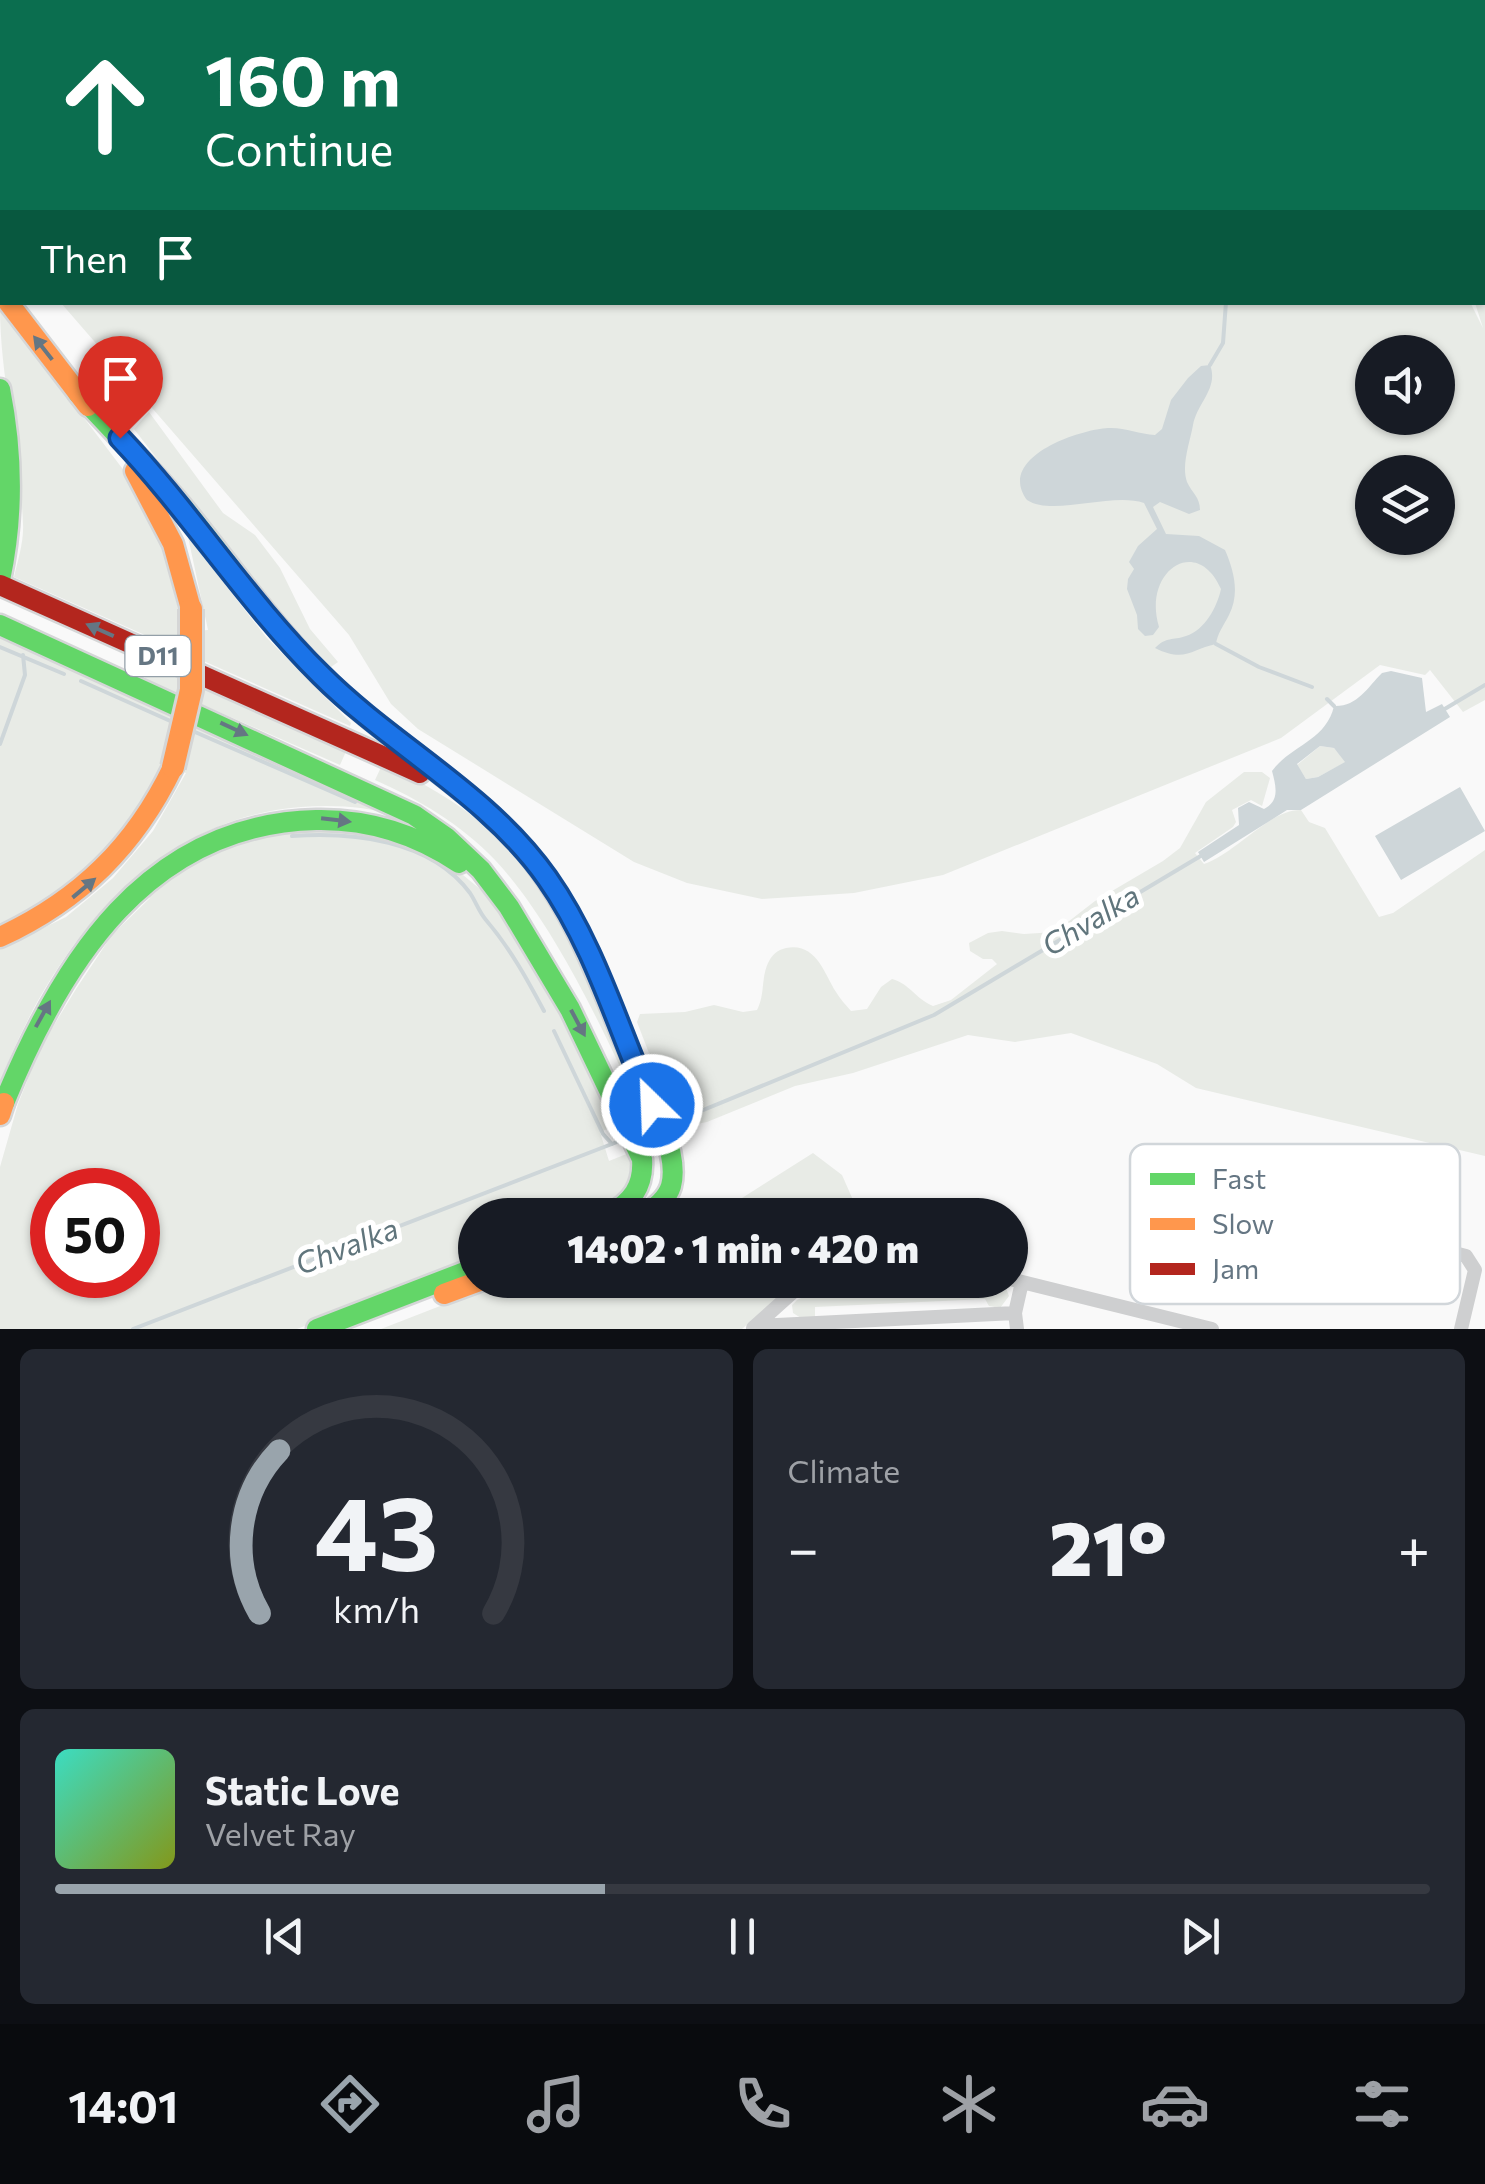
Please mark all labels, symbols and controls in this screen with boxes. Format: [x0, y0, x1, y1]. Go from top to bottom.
text: 160 m [205, 35, 401, 120]
icon: ahead [40, 40, 170, 170]
text: Continue [205, 120, 393, 175]
icon: arrive [148, 230, 203, 285]
text: Then [40, 234, 128, 281]
one-way arrow [33, 335, 53, 361]
map controls [1355, 335, 1455, 555]
button: sound [1355, 335, 1455, 435]
pin [78, 336, 163, 439]
icon: arrive [93, 351, 148, 406]
button: layers [1355, 455, 1455, 555]
one-way arrow [85, 622, 115, 638]
road number: D11 [126, 636, 190, 676]
one-way arrow [219, 721, 248, 738]
one-way arrow [321, 812, 352, 828]
water label: Chvalka [1034, 875, 1145, 962]
one-way arrow [71, 877, 96, 899]
one-way arrow [35, 1000, 52, 1029]
one-way arrow [569, 1009, 586, 1038]
position arrow [600, 1053, 704, 1157]
legend [1130, 1144, 1460, 1304]
text: Fast [1212, 1161, 1266, 1195]
speed limit sign: 50 [30, 1168, 160, 1298]
text: Slow [1212, 1206, 1274, 1240]
water label: Chvalka [289, 1208, 403, 1281]
text: 14:02 · 1 min · 420 m [567, 1224, 919, 1271]
text: Jam [1212, 1251, 1259, 1285]
text: Climate [788, 1450, 900, 1490]
text: 43 [314, 1465, 438, 1592]
text: 21° [1049, 1500, 1167, 1591]
text: − [788, 1513, 819, 1580]
text: + [1398, 1513, 1430, 1580]
text: km/h [333, 1587, 420, 1630]
text: Static Love [205, 1766, 400, 1813]
text: Velvet Ray [205, 1813, 356, 1853]
icon: previous [257, 1909, 312, 1964]
icon: pause [715, 1909, 770, 1964]
icon: next [1173, 1909, 1228, 1964]
icon: directions [315, 2069, 385, 2139]
icon: music [521, 2069, 591, 2139]
icon: phone [728, 2069, 798, 2139]
icon: climate [934, 2069, 1004, 2139]
icon: car [1140, 2069, 1210, 2139]
icon: filters [1347, 2069, 1417, 2139]
text: 14:01 [68, 2077, 178, 2132]

